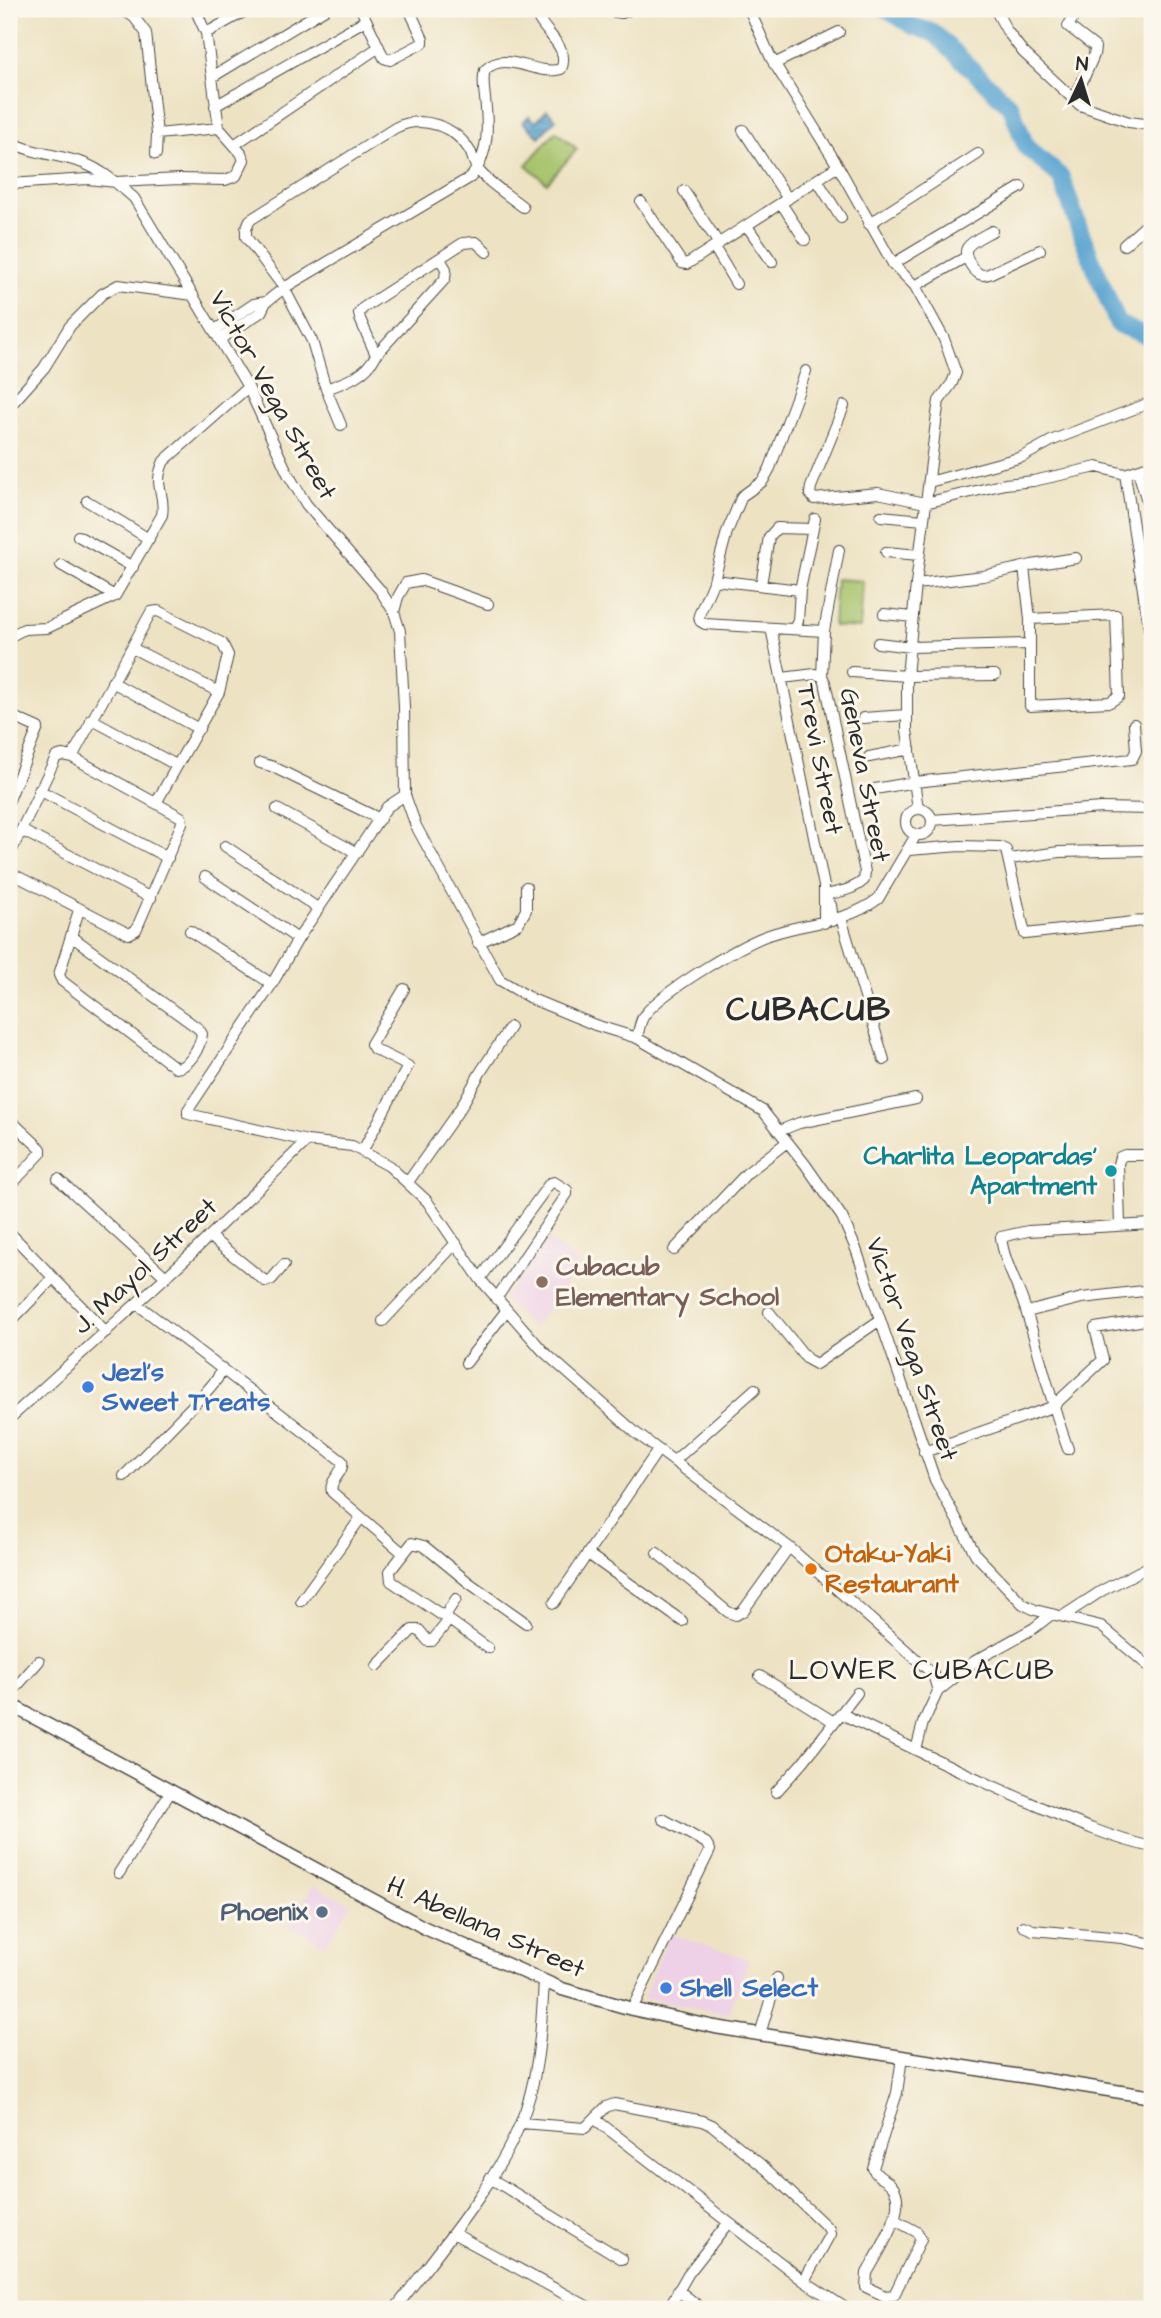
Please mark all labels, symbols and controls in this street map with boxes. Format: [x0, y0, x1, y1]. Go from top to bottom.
north arrow [1046, 46, 1116, 116]
text: N [1075, 51, 1089, 78]
street label: Victor Vega Street [199, 284, 346, 508]
street label: Trevi Street [788, 681, 852, 838]
street label: Geneva Street [830, 685, 900, 866]
district label: CUBACUB [726, 987, 892, 1033]
place label: Charlita Leopardas' Apartment [863, 1138, 1097, 1204]
marker: Charlita Leopardas' Apartment [1103, 1163, 1119, 1179]
street label: J. Mayol Street [65, 1189, 227, 1344]
street label: Victor Vega Street [855, 1232, 967, 1467]
place label: Cubacub Elementary School [556, 1249, 779, 1318]
marker: Cubacub Elementary School [534, 1274, 550, 1290]
place label: Jezl's Sweet Treats [101, 1354, 270, 1420]
marker: Jezl's Sweet Treats [80, 1379, 96, 1395]
place label: Otaku-Yaki Restaurant [825, 1536, 959, 1602]
marker: Otaku-Yaki Restaurant [803, 1561, 819, 1577]
district label: LOWER CUBACUB [788, 1651, 1056, 1690]
street label: H. Abellana Street [381, 1867, 591, 1987]
place label: Phoenix [221, 1894, 309, 1930]
marker: Phoenix [314, 1904, 330, 1920]
place label: Shell Select [679, 1970, 819, 2006]
marker: Shell Select [658, 1980, 674, 1996]

